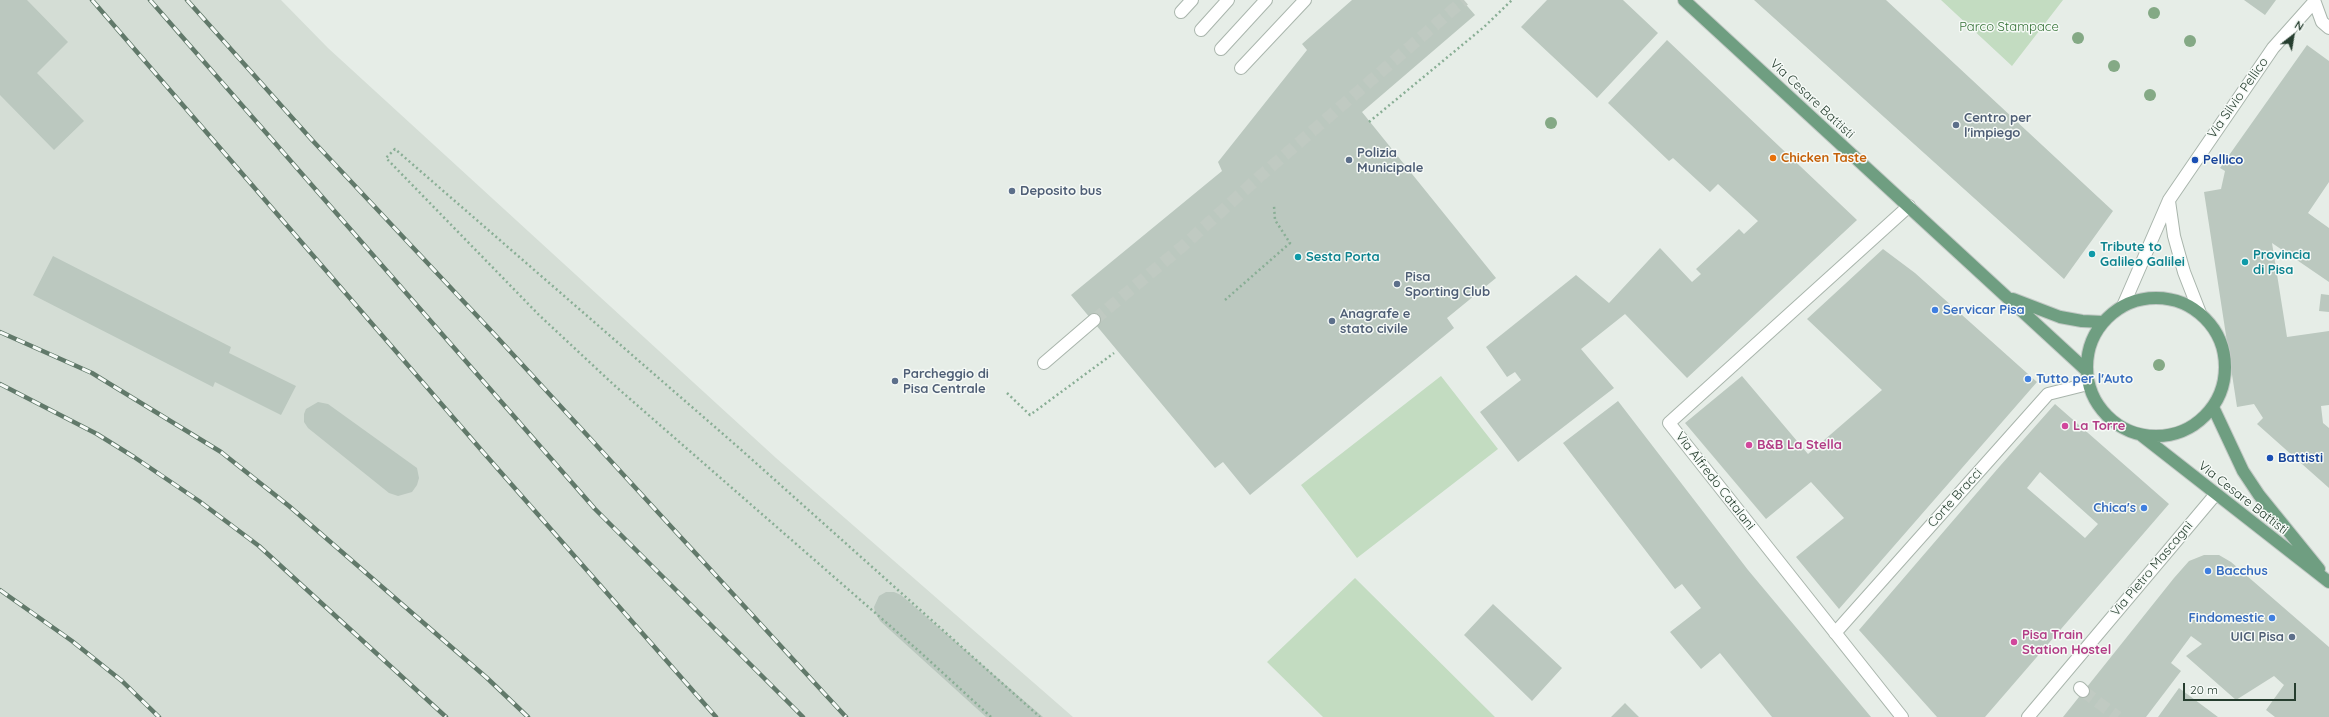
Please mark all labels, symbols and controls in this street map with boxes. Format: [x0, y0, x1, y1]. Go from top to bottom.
north arrow [2273, 16, 2313, 56]
text: N [2292, 18, 2306, 34]
park label: Parco Stampace [1959, 19, 2059, 35]
street label: Via Silvio Pellico [2204, 55, 2272, 141]
street label: Via Cesare Battisti [1767, 56, 1857, 142]
place label: Centro per l'impiego [1964, 110, 2031, 141]
marker: Centro per l'impiego [1951, 120, 1961, 130]
place label: Polizia Municipale [1357, 145, 1423, 176]
place label: Chicken Taste [1781, 150, 1867, 166]
place label: Pellico [2203, 152, 2243, 168]
marker: Chicken Taste [1768, 153, 1778, 163]
marker: Polizia Municipale [1344, 155, 1354, 165]
marker: Pellico [2190, 155, 2200, 165]
place label: Deposito bus [1020, 183, 1102, 199]
marker: Deposito bus [1007, 186, 1017, 196]
place label: Tribute to Galileo Galilei [2100, 239, 2185, 270]
place label: Provincia di Pisa [2253, 247, 2310, 278]
place label: Sesta Porta [1306, 249, 1380, 265]
marker: Tribute to Galileo Galilei [2087, 249, 2097, 259]
marker: Sesta Porta [1293, 252, 1303, 262]
marker: Provincia di Pisa [2240, 257, 2250, 267]
place label: Pisa Sporting Club [1405, 269, 1490, 300]
marker: Pisa Sporting Club [1392, 279, 1402, 289]
place label: Servicar Pisa [1943, 302, 2025, 318]
marker: Servicar Pisa [1930, 305, 1940, 315]
place label: Anagrafe e stato civile [1340, 306, 1410, 337]
marker: Anagrafe e stato civile [1327, 316, 1337, 326]
place label: Parcheggio di Pisa Centrale [903, 366, 989, 397]
place label: Tutto per l'Auto [2036, 371, 2133, 387]
marker: Tutto per l'Auto [2023, 374, 2033, 384]
marker: Parcheggio di Pisa Centrale [890, 376, 900, 386]
place label: La Torre [2073, 418, 2125, 434]
marker: La Torre [2060, 421, 2070, 431]
street label: Via Alfredo Catalani [1672, 429, 1758, 533]
place label: B&B La Stella [1757, 437, 1842, 453]
marker: B&B La Stella [1744, 440, 1754, 450]
place label: Battisti [2278, 450, 2323, 466]
marker: Battisti [2265, 453, 2275, 463]
street label: Via Cesare Battisti [2195, 458, 2291, 538]
street label: Corte Bracci [1924, 465, 1986, 531]
place label: Chica's [2093, 500, 2136, 516]
marker: Chica's [2139, 503, 2149, 513]
street label: Via Pietro Mascagni [2108, 518, 2196, 620]
place label: Bacchus [2216, 563, 2268, 579]
marker: Bacchus [2203, 566, 2213, 576]
place label: Findomestic [2189, 610, 2264, 626]
marker: Findomestic [2267, 613, 2277, 623]
place label: Pisa Train Station Hostel [2022, 627, 2111, 658]
place label: UICI Pisa [2230, 629, 2284, 645]
marker: UICI Pisa [2287, 632, 2297, 642]
marker: Pisa Train Station Hostel [2009, 637, 2019, 647]
scale bar [2185, 675, 2298, 701]
text: 20 m [2190, 682, 2218, 697]

